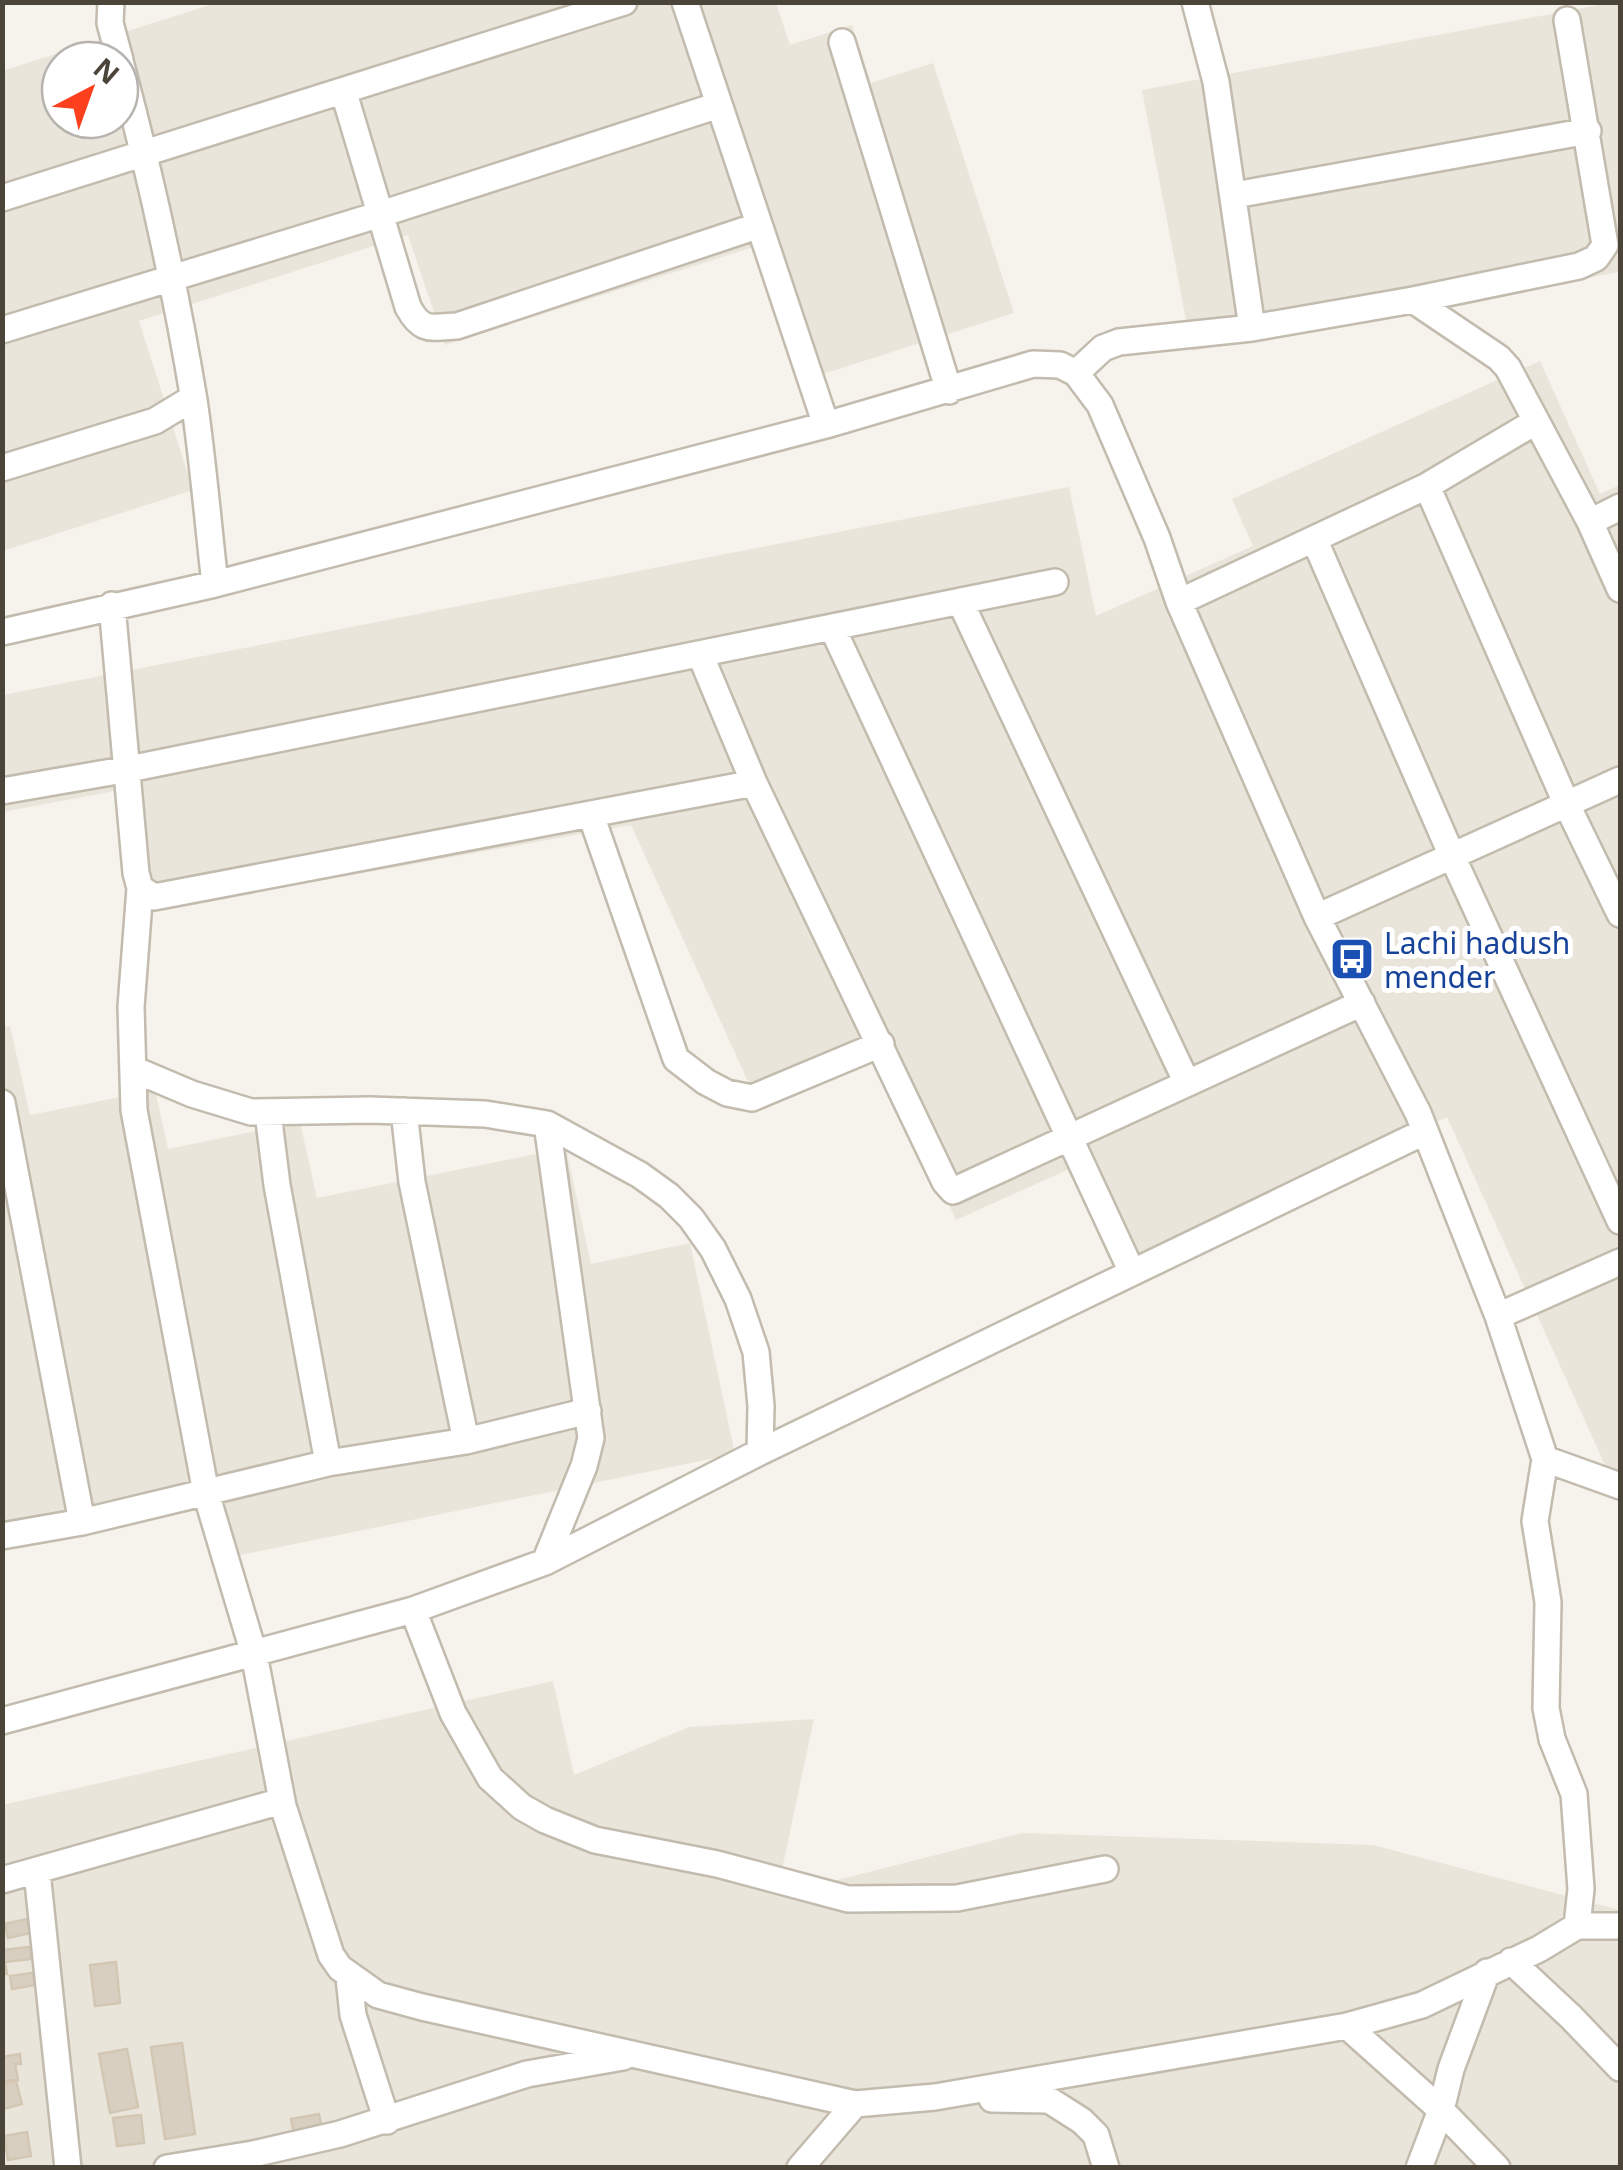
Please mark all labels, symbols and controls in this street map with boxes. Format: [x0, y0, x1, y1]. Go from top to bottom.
north arrow [40, 40, 140, 140]
text: N [86, 49, 128, 92]
place label: Lachi hadush mender [1384, 922, 1570, 997]
bus stop icon: Lachi hadush mender [1329, 936, 1375, 982]

